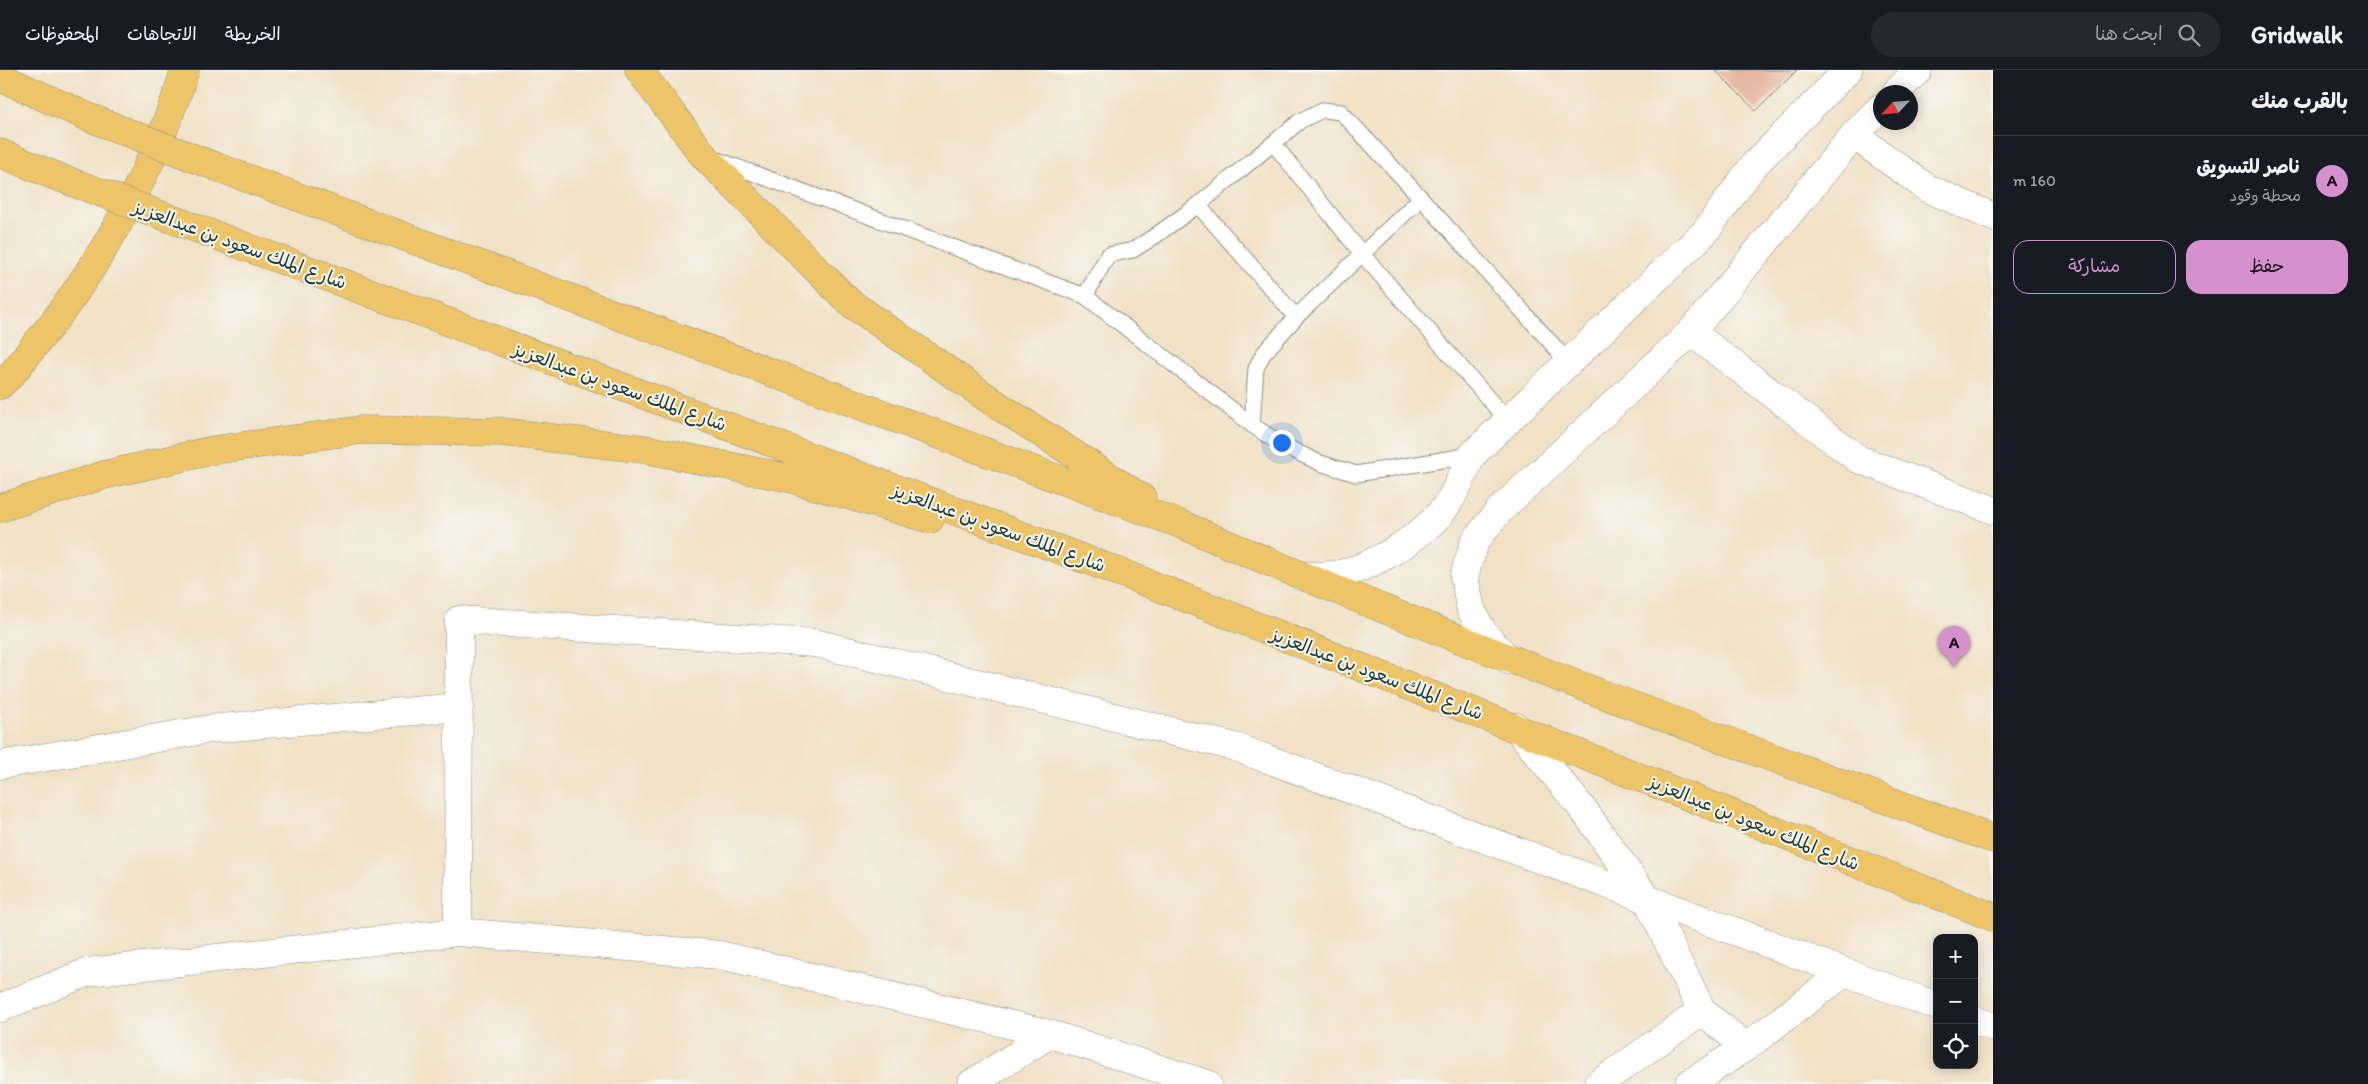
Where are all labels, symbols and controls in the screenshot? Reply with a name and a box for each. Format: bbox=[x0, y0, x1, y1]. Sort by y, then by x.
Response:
search box bbox=[1871, 12, 2221, 57]
text: Gridwalk bbox=[2251, 20, 2343, 49]
icon: search bbox=[2175, 21, 2203, 49]
text: ابحث هنا bbox=[2095, 22, 2163, 45]
text: المحفوظات bbox=[25, 23, 99, 45]
text: الاتجاهات bbox=[127, 23, 197, 45]
text: الخريطة bbox=[225, 23, 281, 45]
north arrow bbox=[1873, 85, 1918, 130]
text: بالقرب منك bbox=[2251, 88, 2348, 113]
text: ناصر للتسويق bbox=[2197, 155, 2301, 178]
text: 160 m bbox=[2013, 171, 2056, 190]
text: A bbox=[2327, 171, 2337, 190]
text: محطة وقود bbox=[2230, 186, 2301, 205]
street label: شارع الملك سعود بن عبدالعزيز bbox=[127, 194, 350, 296]
button: مشاركة bbox=[2013, 240, 2176, 294]
button: حفظ bbox=[2186, 240, 2348, 294]
street label: شارع الملك سعود بن عبدالعزيز bbox=[507, 336, 730, 438]
your location bbox=[1269, 430, 1295, 456]
street label: شارع الملك سعود بن عبدالعزيز bbox=[886, 477, 1109, 579]
street label: شارع الملك سعود بن عبدالعزيز bbox=[1265, 622, 1486, 727]
pin: A bbox=[1938, 626, 1970, 667]
street label: شارع الملك سعود بن عبدالعزيز bbox=[1642, 769, 1863, 877]
map controls bbox=[1933, 934, 1978, 1069]
button: + bbox=[1933, 934, 1978, 979]
button: − bbox=[1933, 979, 1978, 1024]
button: locate bbox=[1933, 1024, 1978, 1069]

